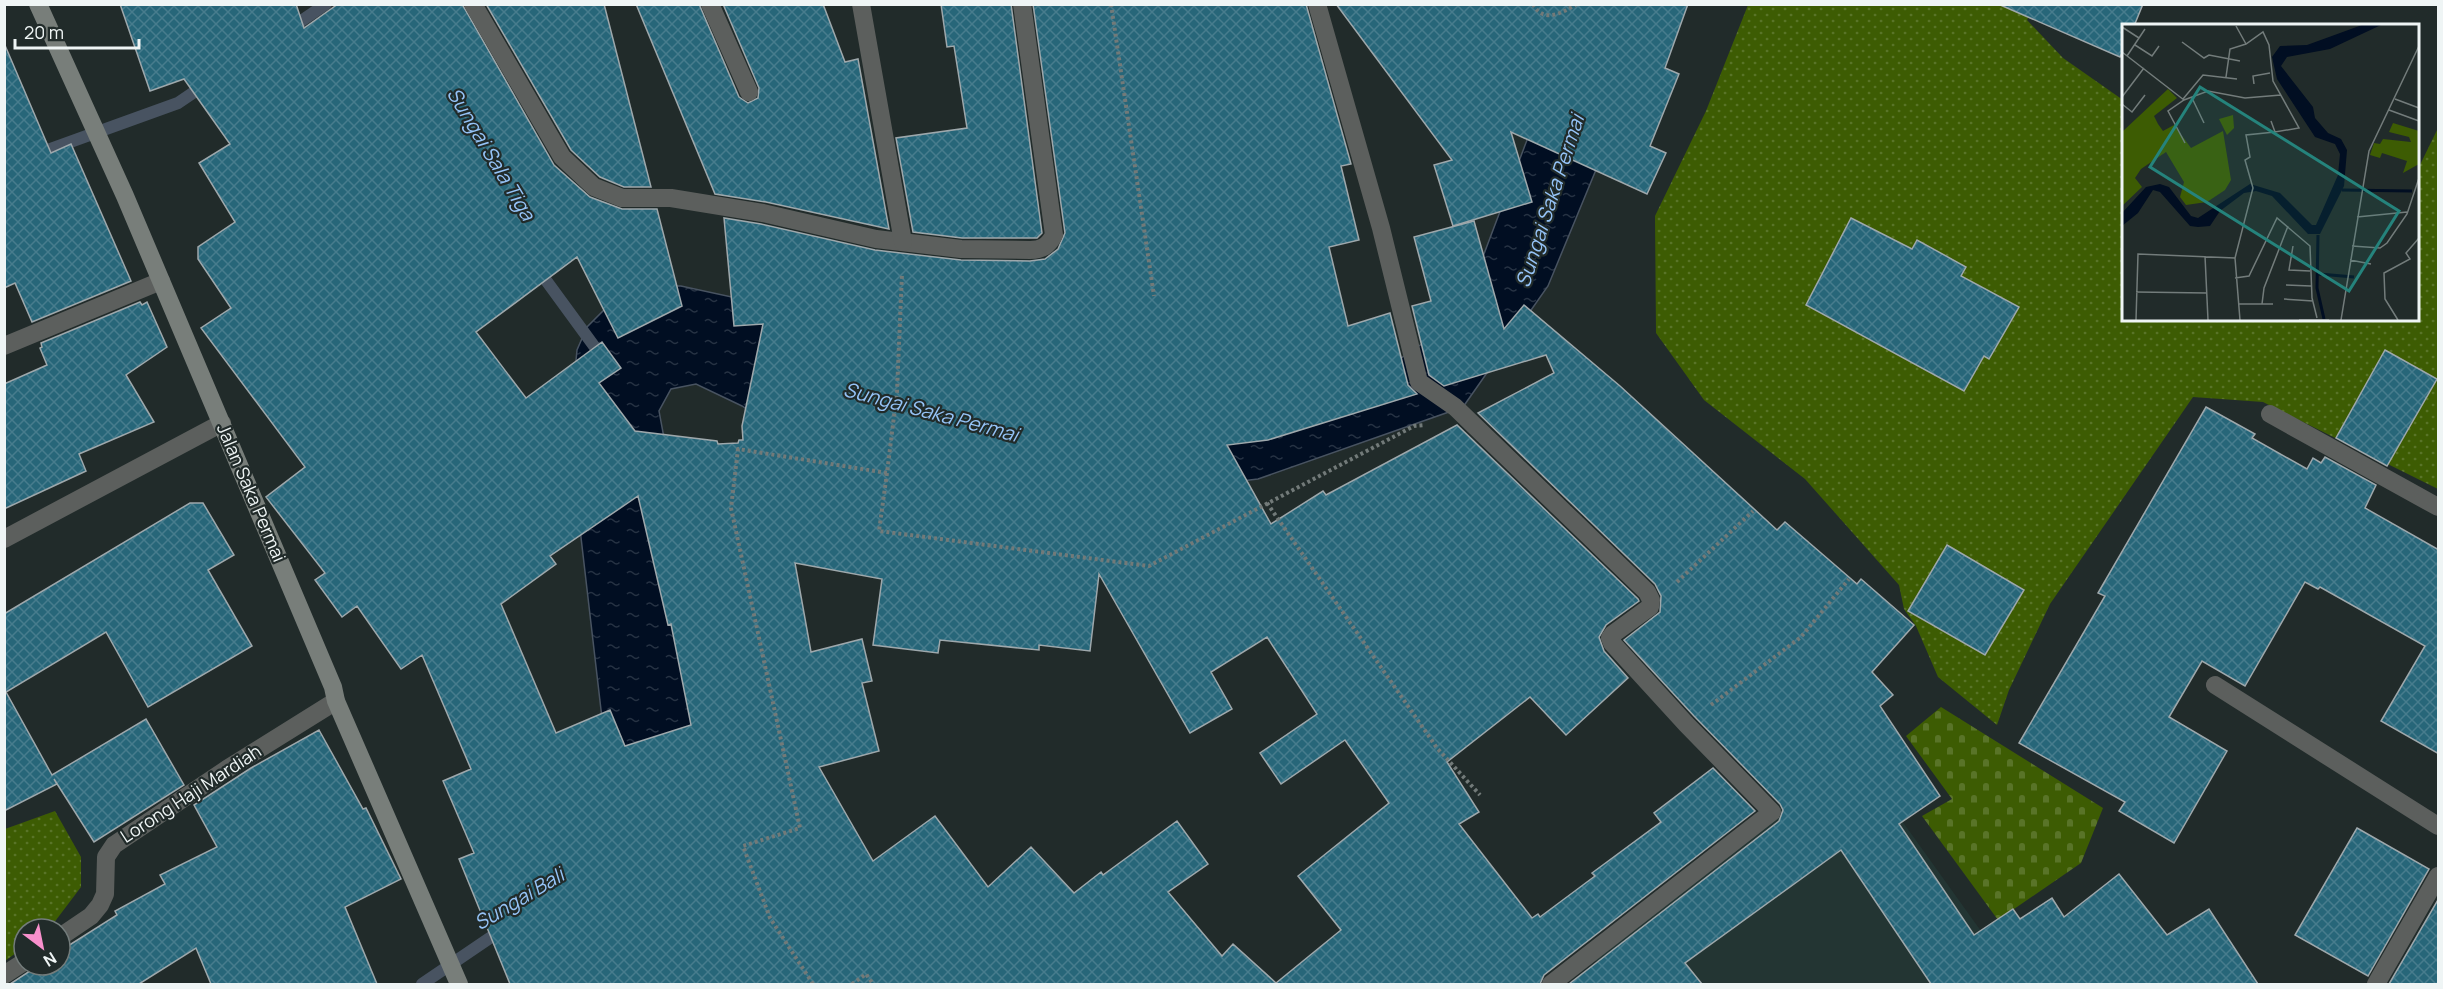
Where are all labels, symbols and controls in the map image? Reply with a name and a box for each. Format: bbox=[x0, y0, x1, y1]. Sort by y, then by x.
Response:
scale bar bbox=[15, 12, 140, 50]
text: 20 m bbox=[24, 20, 64, 44]
inset map bbox=[2122, 24, 2419, 321]
water label: Sungai Sala Tiga bbox=[441, 82, 542, 226]
water label: Sungai Saka Permai bbox=[1509, 109, 1591, 291]
water label: Sungai Saka Permai bbox=[841, 375, 1024, 448]
street label: Jalan Saka Permai bbox=[212, 420, 292, 565]
street label: Lorong Haji Mardiah bbox=[115, 739, 265, 848]
water label: Sungai Bali bbox=[469, 860, 571, 936]
north arrow bbox=[12, 917, 72, 977]
text: N bbox=[39, 947, 61, 972]

